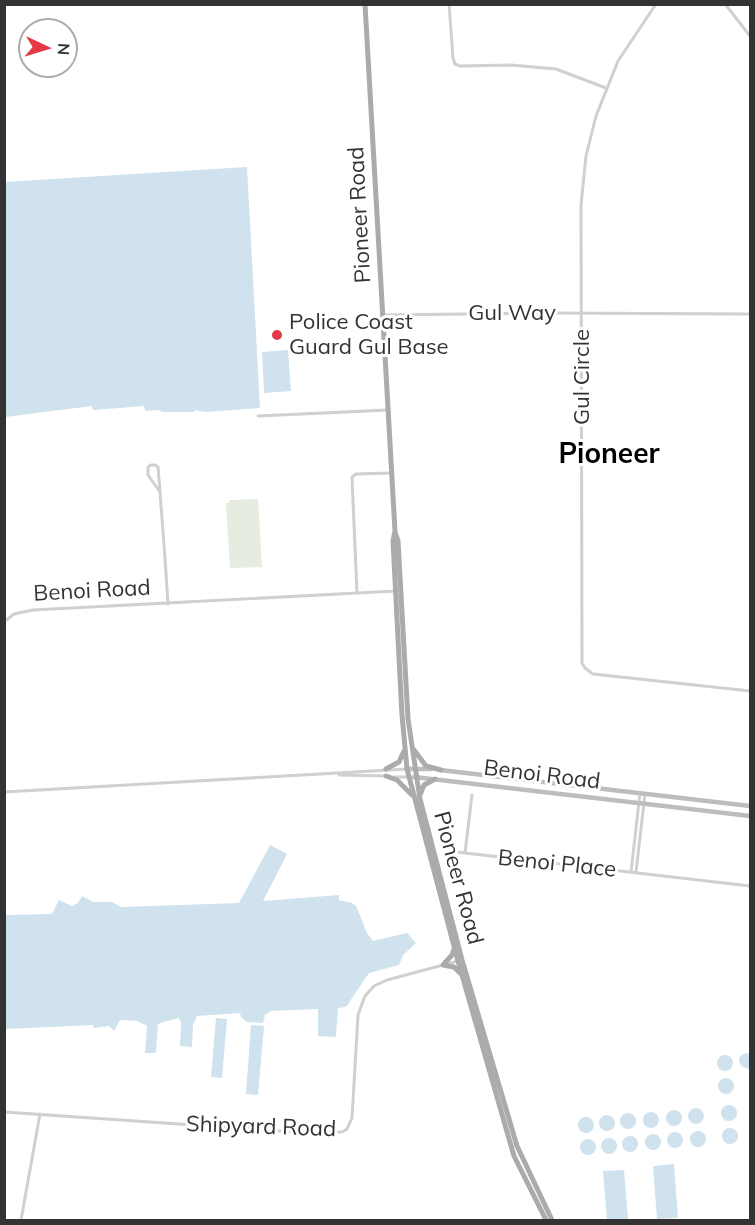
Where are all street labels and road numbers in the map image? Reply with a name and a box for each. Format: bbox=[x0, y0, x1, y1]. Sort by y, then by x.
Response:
street label: Pioneer Road bbox=[343, 146, 377, 284]
street label: Gul Way bbox=[468, 300, 556, 326]
street label: Gul Circle bbox=[569, 329, 595, 425]
street label: Benoi Road bbox=[33, 575, 151, 607]
street label: Benoi Road bbox=[482, 755, 602, 795]
street label: Pioneer Road bbox=[428, 809, 488, 947]
street label: Benoi Place bbox=[497, 845, 617, 883]
street label: Shipyard Road bbox=[185, 1111, 337, 1143]

